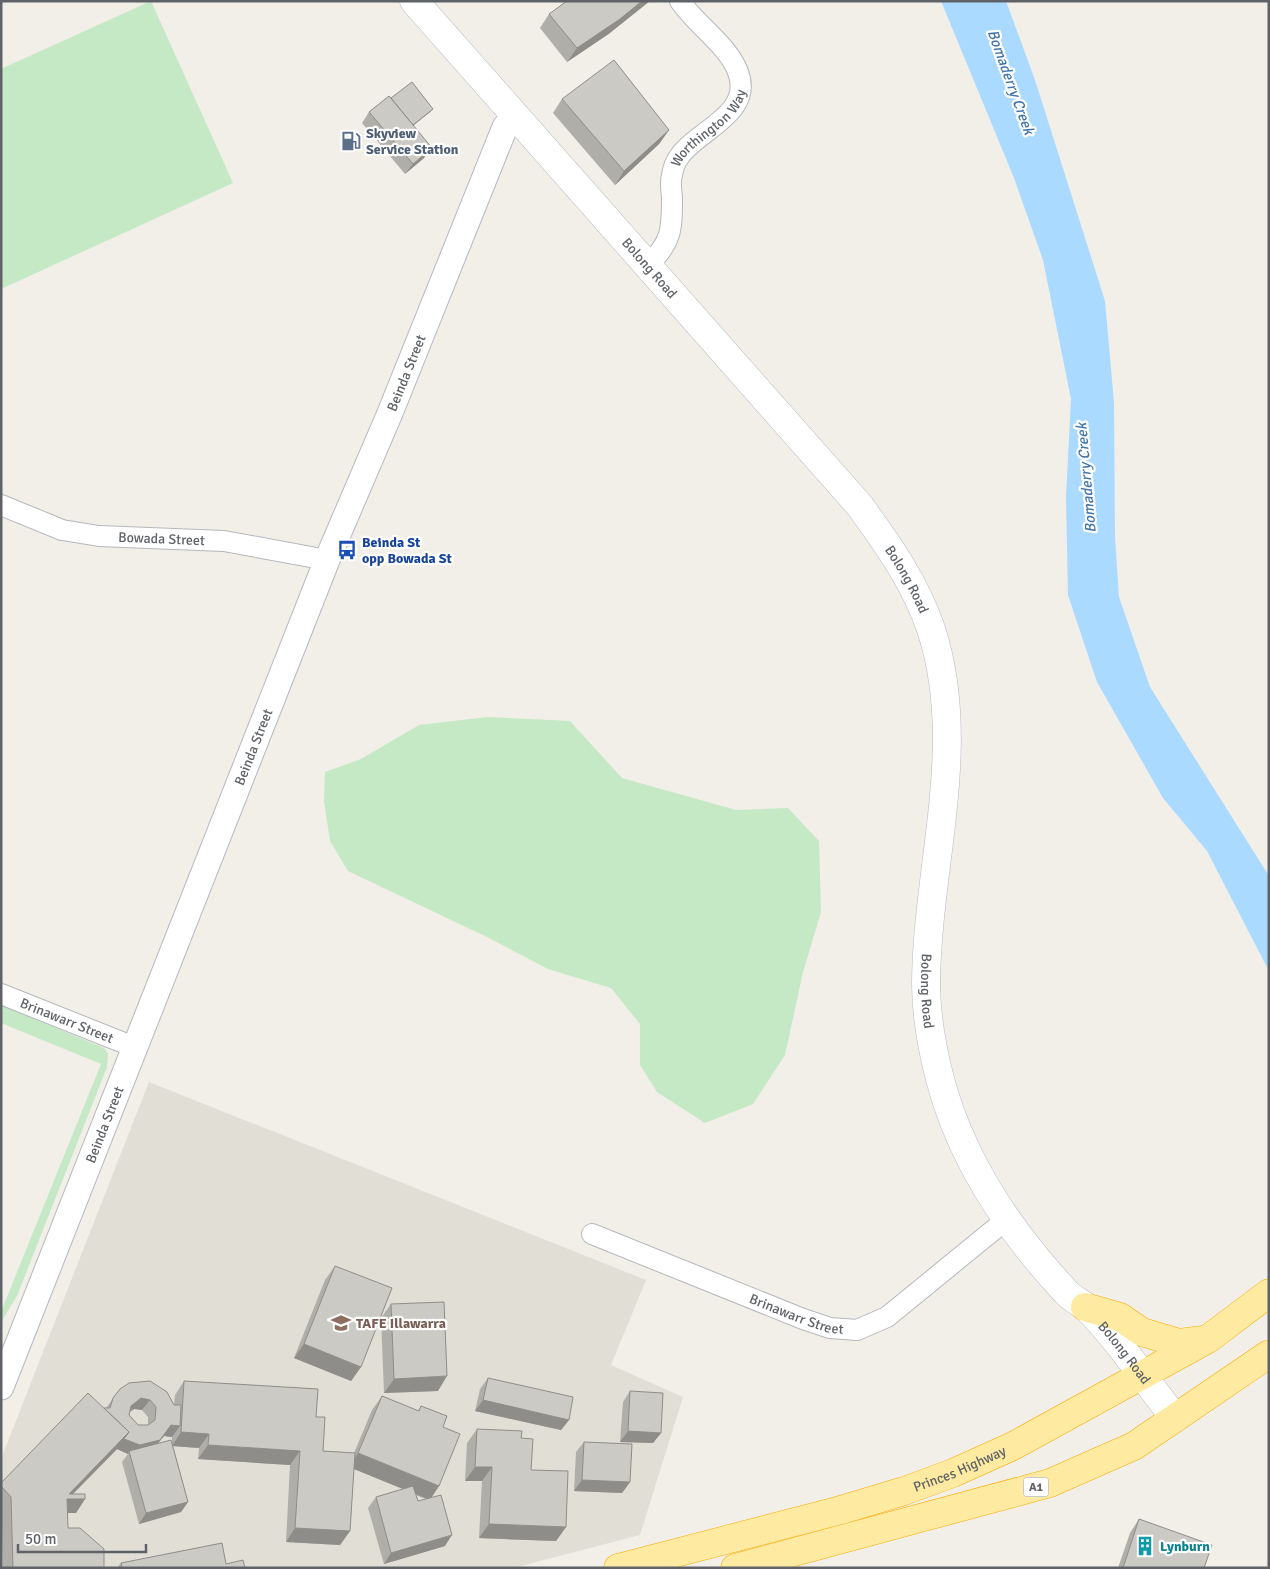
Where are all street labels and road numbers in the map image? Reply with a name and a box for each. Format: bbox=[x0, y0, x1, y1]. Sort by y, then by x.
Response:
street label: Worthington Way bbox=[667, 87, 749, 169]
street label: Bolong Road bbox=[618, 234, 681, 302]
street label: Beinda Street bbox=[383, 332, 429, 414]
street label: Bowada Street bbox=[118, 528, 205, 549]
street label: Bolong Road bbox=[881, 542, 933, 616]
street label: Beinda Street bbox=[231, 706, 276, 788]
street label: Bolong Road bbox=[917, 953, 938, 1030]
street label: Brinawarr Street bbox=[18, 994, 116, 1047]
street label: Beinda Street bbox=[82, 1084, 127, 1165]
street label: Brinawarr Street bbox=[747, 1290, 844, 1337]
street label: Bolong Road bbox=[1095, 1318, 1154, 1387]
street label: Princes Highway bbox=[911, 1442, 1009, 1495]
road number: A1 bbox=[1024, 1478, 1048, 1496]

